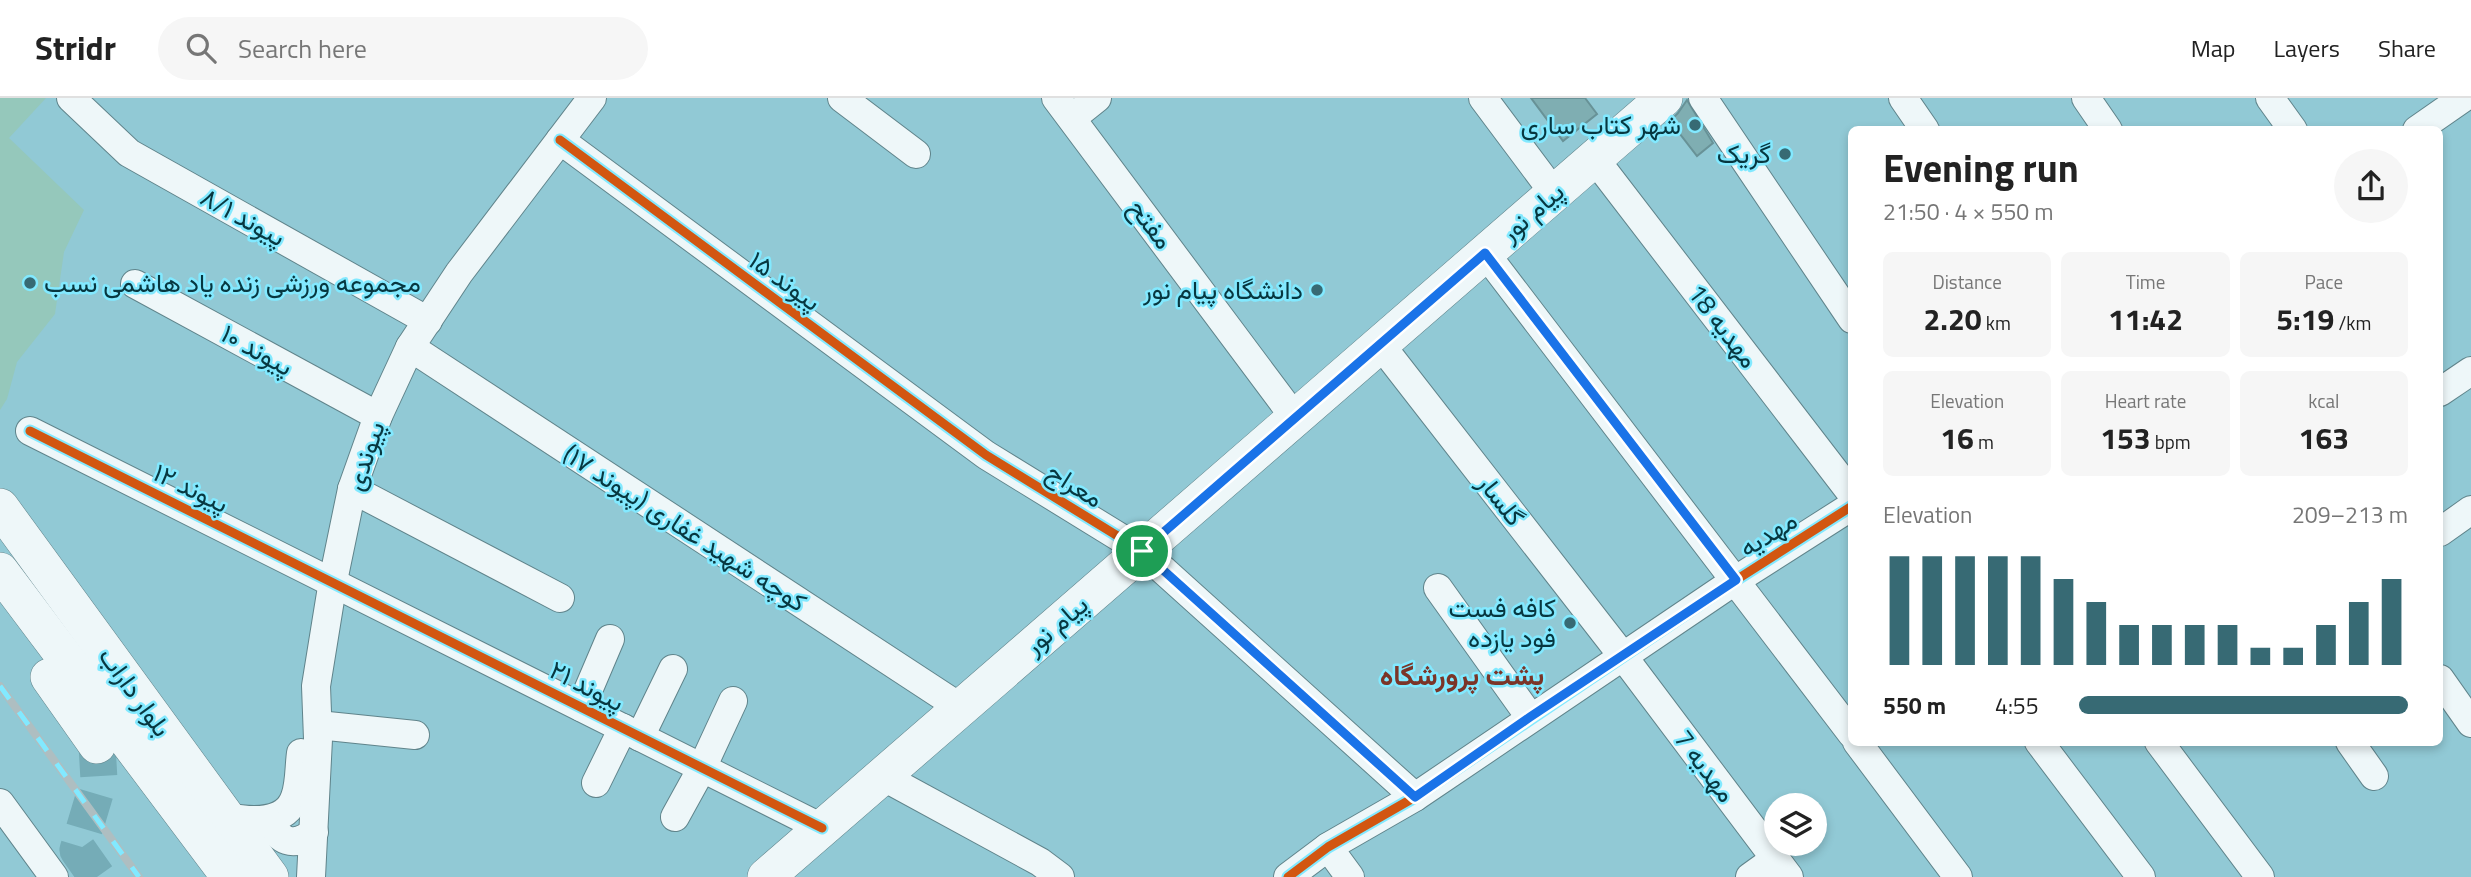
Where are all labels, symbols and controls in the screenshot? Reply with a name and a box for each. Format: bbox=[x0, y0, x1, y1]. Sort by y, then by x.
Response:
search box bbox=[158, 17, 648, 80]
text: Stridr bbox=[35, 23, 116, 73]
icon: search bbox=[182, 29, 220, 67]
text: Search here bbox=[238, 29, 367, 68]
text: Map bbox=[2191, 30, 2236, 66]
text: Layers bbox=[2274, 30, 2340, 66]
text: Share bbox=[2378, 30, 2436, 66]
place label: شهر کتاب ساری bbox=[1520, 105, 1681, 144]
marker: شهر کتاب ساری bbox=[1687, 117, 1703, 133]
place label: گریک bbox=[1717, 134, 1771, 173]
text: Evening run bbox=[1883, 139, 2079, 197]
marker: گریک bbox=[1777, 146, 1793, 162]
button: share bbox=[2334, 149, 2408, 223]
street label: پیام نور bbox=[1490, 173, 1573, 251]
street label: پیوند ۸/۱ bbox=[194, 177, 293, 256]
street label: مفتح bbox=[1120, 190, 1183, 257]
text: 21:50 · 4 × 550 m bbox=[1883, 194, 2053, 229]
street label: پیوند ۱۵ bbox=[741, 241, 830, 320]
place label: مجموعه ورزشی زنده یاد هاشمی نسب bbox=[44, 263, 421, 302]
text: Distance bbox=[1932, 267, 2002, 296]
text: Time bbox=[2126, 267, 2165, 296]
text: Pace bbox=[2305, 267, 2343, 296]
place label: دانشگاه پیام نور bbox=[1142, 270, 1303, 309]
marker: مجموعه ورزشی زنده یاد هاشمی نسب bbox=[22, 275, 38, 291]
street label: مهدیه 18 bbox=[1679, 275, 1768, 376]
marker: دانشگاه پیام نور bbox=[1309, 282, 1325, 298]
text: 2.20 bbox=[1924, 296, 1982, 342]
text: 11:42 bbox=[2108, 296, 2183, 342]
text: 5:19 bbox=[2276, 296, 2334, 342]
text: km bbox=[1982, 308, 2011, 337]
text: /km bbox=[2334, 308, 2371, 337]
street label: پیوند ۱۰ bbox=[214, 314, 300, 385]
text: Elevation bbox=[1930, 386, 2004, 415]
text: Heart rate bbox=[2105, 386, 2186, 415]
text: kcal bbox=[2308, 386, 2339, 415]
text: 16 bbox=[1940, 415, 1974, 461]
text: 153 bbox=[2100, 415, 2151, 461]
text: 163 bbox=[2299, 415, 2349, 461]
street label: پیوندی bbox=[335, 416, 395, 496]
text: m bbox=[1974, 427, 1994, 456]
text: bpm bbox=[2151, 427, 2191, 456]
street label: کوچه شهید غفاری (پیوند ۱۷) bbox=[556, 434, 815, 621]
street label: معراج bbox=[1039, 452, 1111, 517]
street label: پیوند ۱۲ bbox=[147, 453, 235, 522]
street label: گلسار bbox=[1468, 464, 1534, 534]
text: Elevation bbox=[1883, 497, 1972, 532]
text: 209–213 m bbox=[2292, 497, 2408, 532]
street label: مهدیه bbox=[1731, 501, 1804, 567]
pin bbox=[1112, 521, 1172, 581]
icon: arrive bbox=[1123, 532, 1161, 570]
street label: پیام نور bbox=[1014, 586, 1097, 664]
place label: کافه فست فود یازده bbox=[1449, 588, 1556, 657]
marker: کافه فست فود یازده bbox=[1562, 615, 1578, 631]
street label: بلوار داراب bbox=[90, 639, 181, 745]
street label: پیوند ۲۱ bbox=[543, 650, 631, 721]
district label: پشت پرورشگاه bbox=[1380, 653, 1544, 696]
text: 550 m bbox=[1883, 688, 1946, 723]
text: 4:55 bbox=[1995, 688, 2039, 723]
street label: مهدیه 7 bbox=[1665, 721, 1746, 810]
map controls bbox=[1764, 793, 1827, 856]
button: layers bbox=[1764, 793, 1827, 856]

